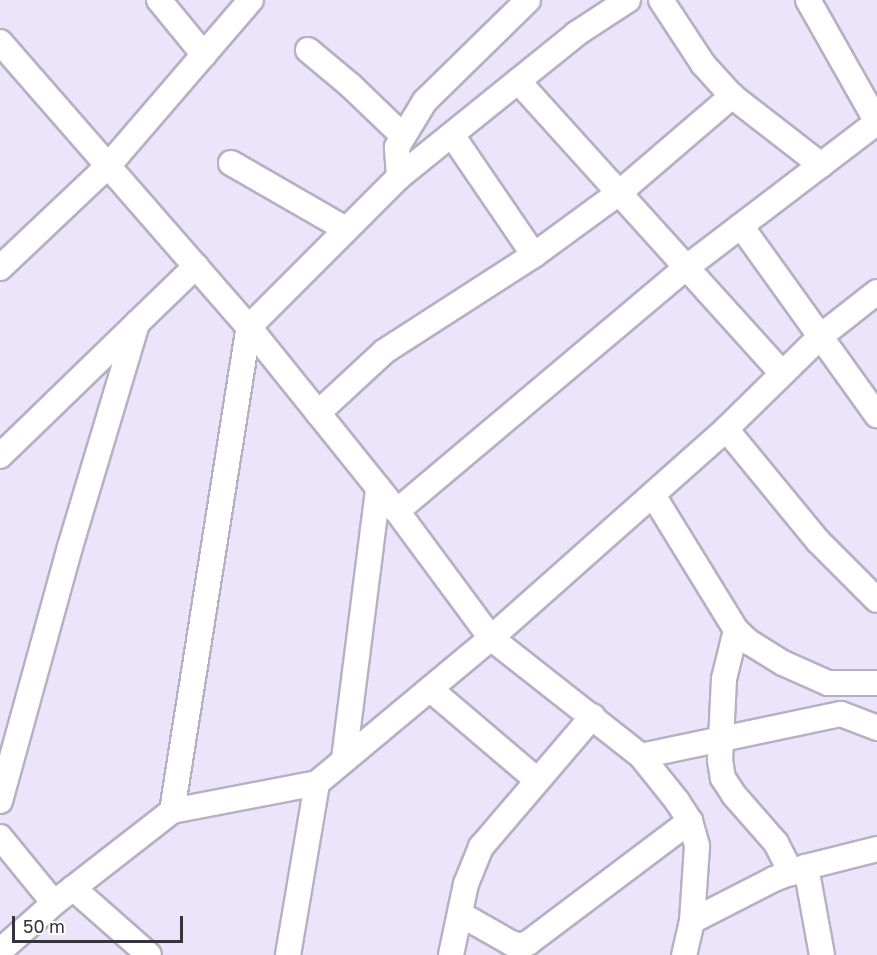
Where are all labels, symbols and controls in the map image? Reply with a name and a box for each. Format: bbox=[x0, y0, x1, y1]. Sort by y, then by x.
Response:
scale bar bbox=[15, 904, 186, 942]
text: 50 m bbox=[23, 915, 65, 937]

